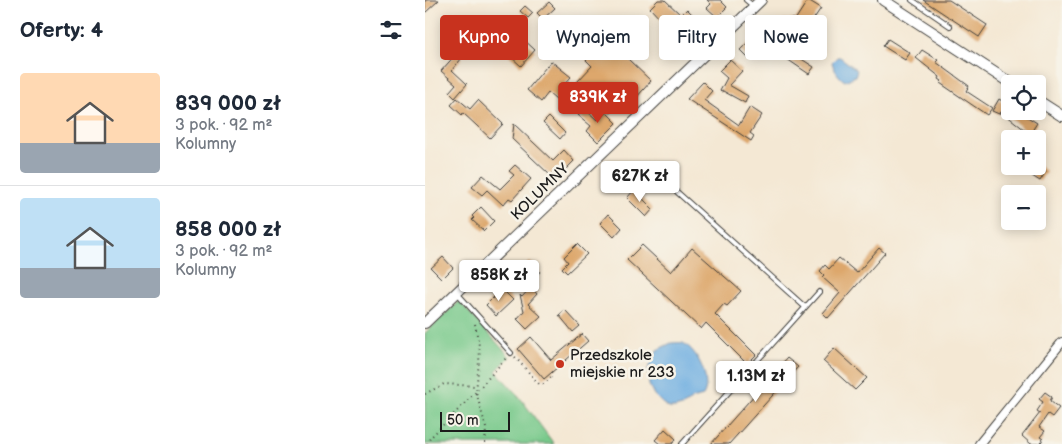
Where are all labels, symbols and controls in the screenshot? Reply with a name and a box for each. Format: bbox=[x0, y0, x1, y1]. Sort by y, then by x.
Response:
chip: Kupno bbox=[440, 15, 528, 60]
chip: Wynajem bbox=[538, 15, 649, 60]
chip: Filtry bbox=[659, 15, 735, 60]
chip: Nowe bbox=[745, 15, 827, 60]
icon: filters bbox=[377, 16, 405, 44]
text: Oferty: 4 bbox=[20, 18, 103, 43]
map controls bbox=[1001, 75, 1046, 230]
button: locate bbox=[1001, 75, 1046, 120]
pin: 839K zł bbox=[552, 82, 644, 124]
text: 839K zł bbox=[569, 88, 627, 107]
text: 839 000 zł bbox=[175, 91, 281, 116]
icon: home bbox=[60, 93, 120, 153]
text: 3 pok. · 92 m² bbox=[175, 116, 272, 135]
button: + bbox=[1001, 130, 1046, 175]
text: Kolumny bbox=[175, 135, 236, 154]
street label: KOLUMNY bbox=[507, 159, 573, 224]
pin: 627K zł bbox=[594, 160, 686, 203]
text: 627K zł bbox=[612, 167, 668, 186]
button: − bbox=[1001, 185, 1046, 230]
text: 858 000 zł bbox=[175, 217, 281, 242]
icon: home bbox=[60, 218, 120, 278]
text: 3 pok. · 92 m² bbox=[175, 242, 272, 261]
pin: 858K zł bbox=[453, 260, 545, 302]
text: Kolumny bbox=[175, 261, 236, 280]
text: 858K zł bbox=[470, 266, 528, 285]
place label: Przedszkole miejskie nr 233 bbox=[570, 346, 675, 382]
marker: Przedszkole miejskie nr 233 bbox=[554, 358, 566, 370]
pin: 1.13M zł bbox=[704, 360, 808, 403]
text: 1.13M zł bbox=[727, 367, 785, 386]
scale bar bbox=[440, 409, 510, 432]
text: 50 m bbox=[447, 412, 479, 429]

